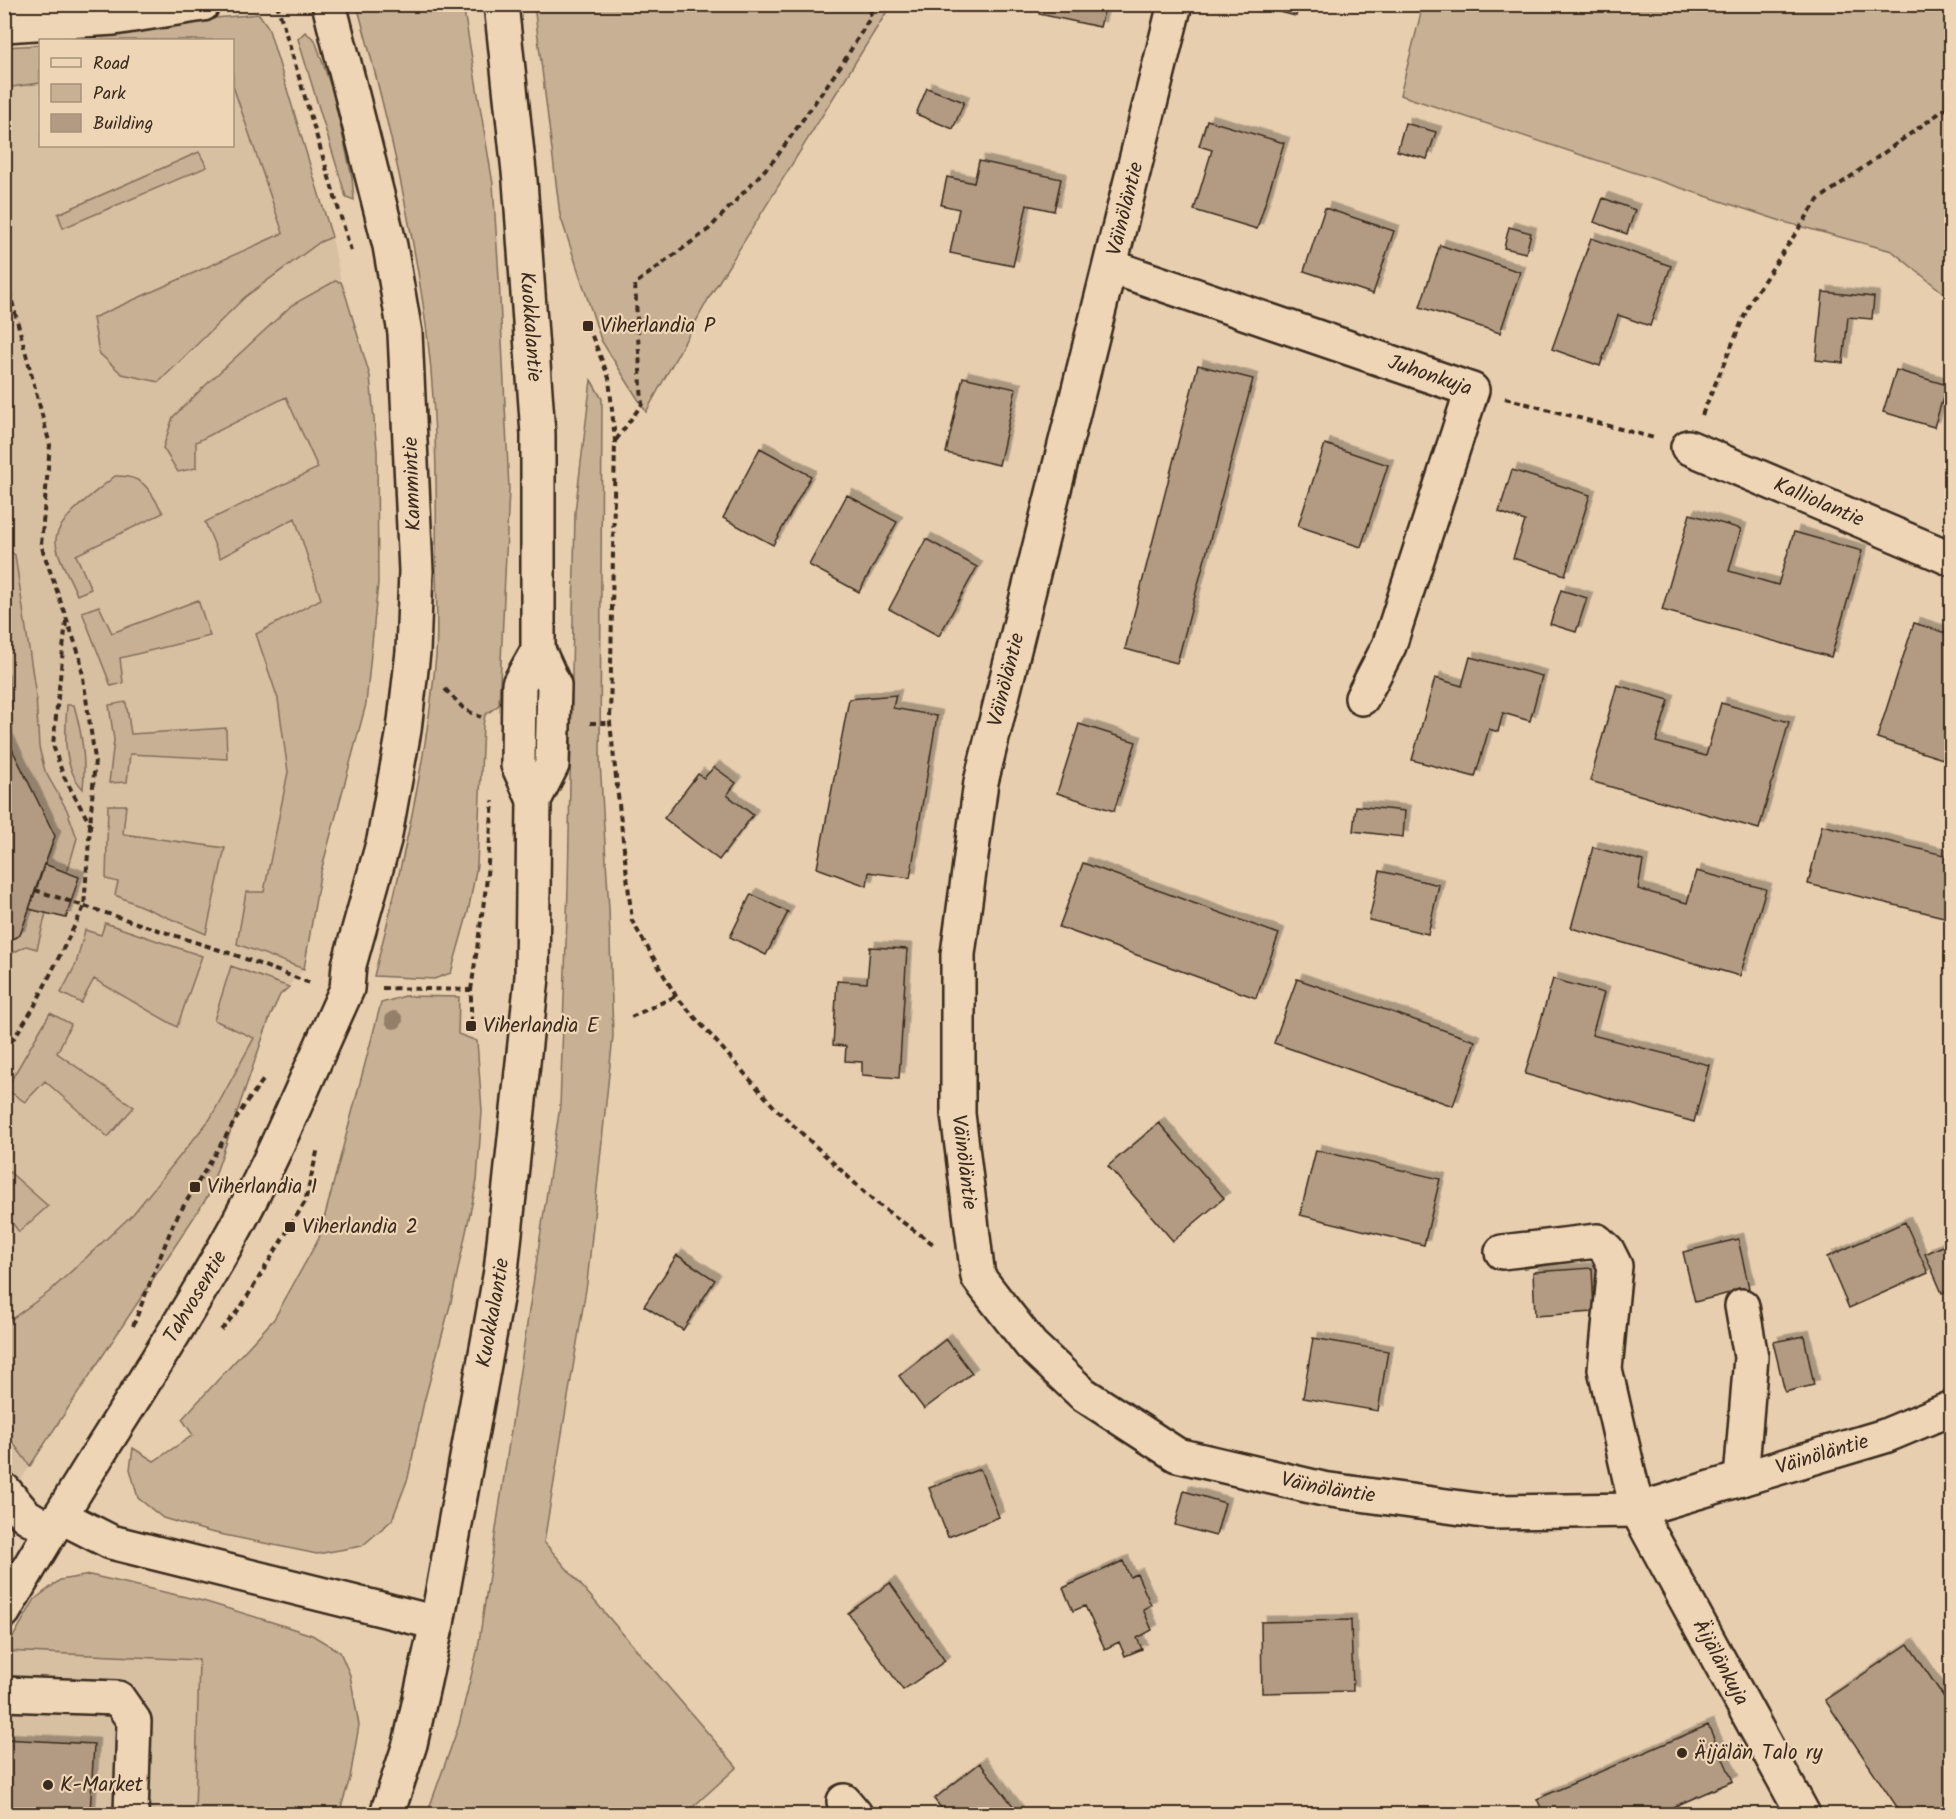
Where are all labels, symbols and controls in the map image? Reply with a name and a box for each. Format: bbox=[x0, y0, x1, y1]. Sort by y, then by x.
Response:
legend bbox=[39, 39, 234, 147]
text: Road bbox=[93, 50, 130, 79]
text: Park bbox=[93, 80, 126, 109]
text: Building bbox=[93, 110, 153, 139]
street label: Väinöläntie bbox=[1098, 158, 1154, 259]
street label: Kuokkalantie bbox=[510, 270, 551, 383]
place label: Viherlandia P bbox=[600, 310, 716, 343]
marker: Viherlandia P bbox=[581, 319, 595, 333]
street label: Juhonkuja bbox=[1383, 346, 1476, 405]
street label: Kammintie bbox=[395, 436, 431, 532]
street label: Kalliolantie bbox=[1768, 469, 1870, 537]
street label: Väinöläntie bbox=[979, 629, 1035, 730]
place label: Viherlandia E bbox=[483, 1010, 600, 1043]
marker: Viherlandia E bbox=[464, 1019, 478, 1033]
street label: Väinöläntie bbox=[942, 1113, 986, 1212]
place label: Viherlandia 1 bbox=[207, 1171, 317, 1204]
marker: Viherlandia 1 bbox=[188, 1180, 202, 1194]
place label: Viherlandia 2 bbox=[302, 1211, 418, 1244]
marker: Viherlandia 2 bbox=[283, 1220, 297, 1234]
street label: Tahvosentie bbox=[155, 1244, 236, 1350]
street label: Kuokkalantie bbox=[467, 1256, 519, 1370]
street label: Väinöläntie bbox=[1772, 1425, 1873, 1484]
street label: Väinöläntie bbox=[1277, 1463, 1378, 1513]
street label: Äijälänkuja bbox=[1683, 1613, 1757, 1712]
place label: Äijälän Talo ry bbox=[1694, 1737, 1823, 1770]
marker: Äijälän Talo ry bbox=[1675, 1746, 1689, 1760]
place label: K-Market bbox=[60, 1769, 144, 1802]
marker: K-Market bbox=[41, 1778, 55, 1792]

